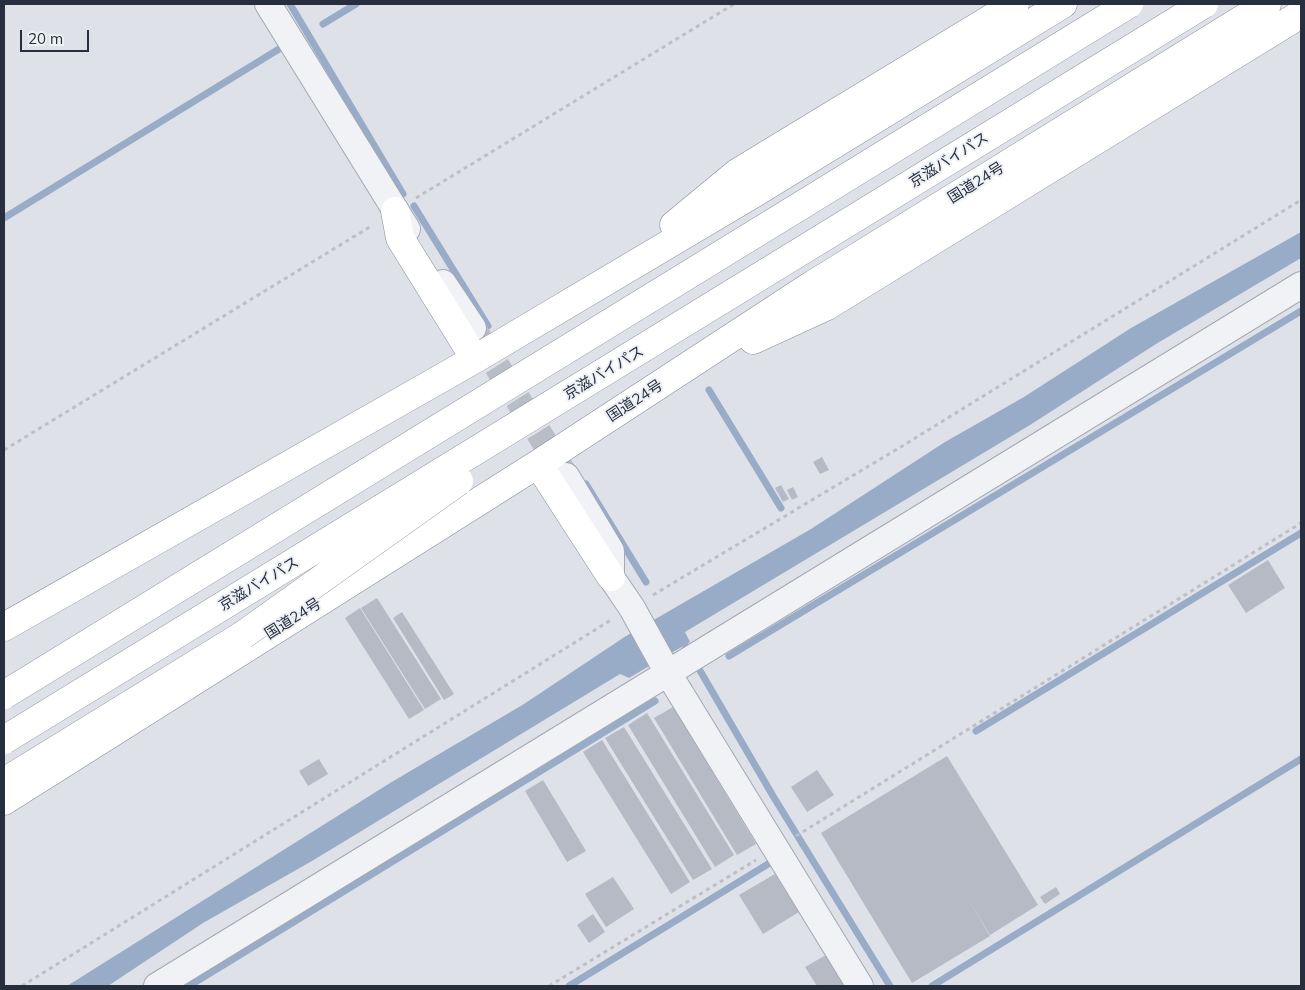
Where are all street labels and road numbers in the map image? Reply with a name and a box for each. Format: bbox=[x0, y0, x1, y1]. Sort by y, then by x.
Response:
street label: 京滋バイパス bbox=[906, 129, 992, 191]
street label: 国道24号 bbox=[945, 159, 1007, 207]
street label: 京滋バイパス bbox=[561, 342, 647, 404]
street label: 国道24号 bbox=[604, 376, 666, 426]
street label: 京滋バイパス bbox=[216, 553, 302, 615]
street label: 国道24号 bbox=[262, 595, 324, 643]

